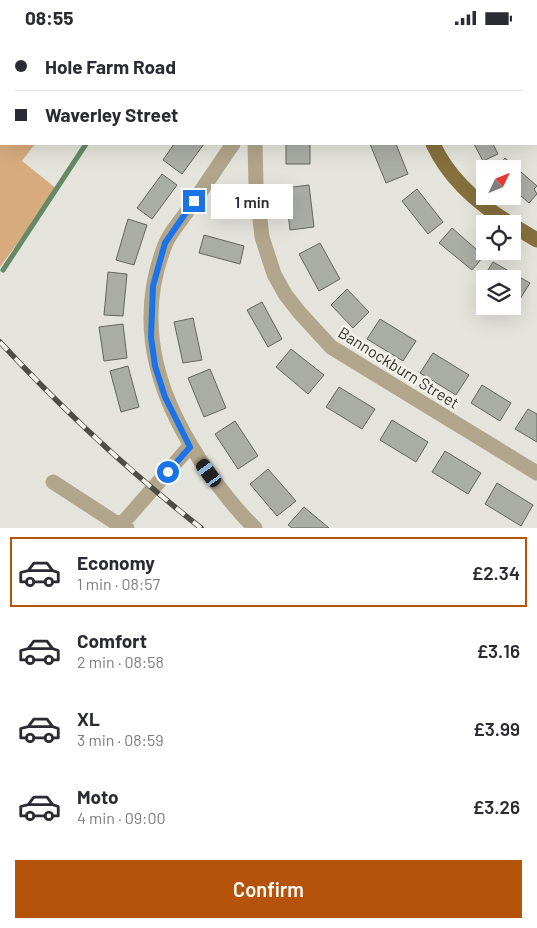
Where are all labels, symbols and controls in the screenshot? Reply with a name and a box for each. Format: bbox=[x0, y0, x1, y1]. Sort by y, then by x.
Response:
text: 08:55 bbox=[25, 6, 74, 29]
text: Hole Farm Road bbox=[45, 55, 176, 78]
text: Waverley Street bbox=[45, 103, 178, 126]
north arrow bbox=[476, 160, 521, 205]
map controls bbox=[476, 160, 521, 315]
callout: 1 min bbox=[212, 183, 294, 219]
route end bbox=[183, 190, 205, 212]
text: 1 min bbox=[235, 192, 269, 211]
button: locate bbox=[476, 215, 521, 260]
button: layers bbox=[476, 270, 521, 315]
street label: Bannockburn Street bbox=[335, 322, 463, 412]
car bbox=[194, 456, 223, 490]
route start bbox=[157, 461, 179, 483]
icon: car bbox=[17, 550, 62, 595]
text: Economy bbox=[77, 551, 155, 574]
text: £2.34 bbox=[472, 561, 520, 584]
text: 1 min · 08:57 bbox=[77, 574, 160, 593]
icon: car bbox=[17, 628, 62, 673]
text: Comfort bbox=[77, 629, 147, 652]
text: £3.16 bbox=[476, 639, 520, 662]
text: 2 min · 08:58 bbox=[77, 652, 164, 671]
icon: car bbox=[17, 706, 62, 751]
text: XL bbox=[77, 707, 100, 730]
text: £3.99 bbox=[473, 717, 520, 740]
text: 3 min · 08:59 bbox=[77, 730, 164, 749]
icon: car bbox=[17, 784, 62, 829]
text: Moto bbox=[77, 785, 119, 808]
text: £3.26 bbox=[473, 795, 520, 818]
text: 4 min · 09:00 bbox=[77, 808, 166, 827]
button: Confirm bbox=[15, 860, 522, 918]

